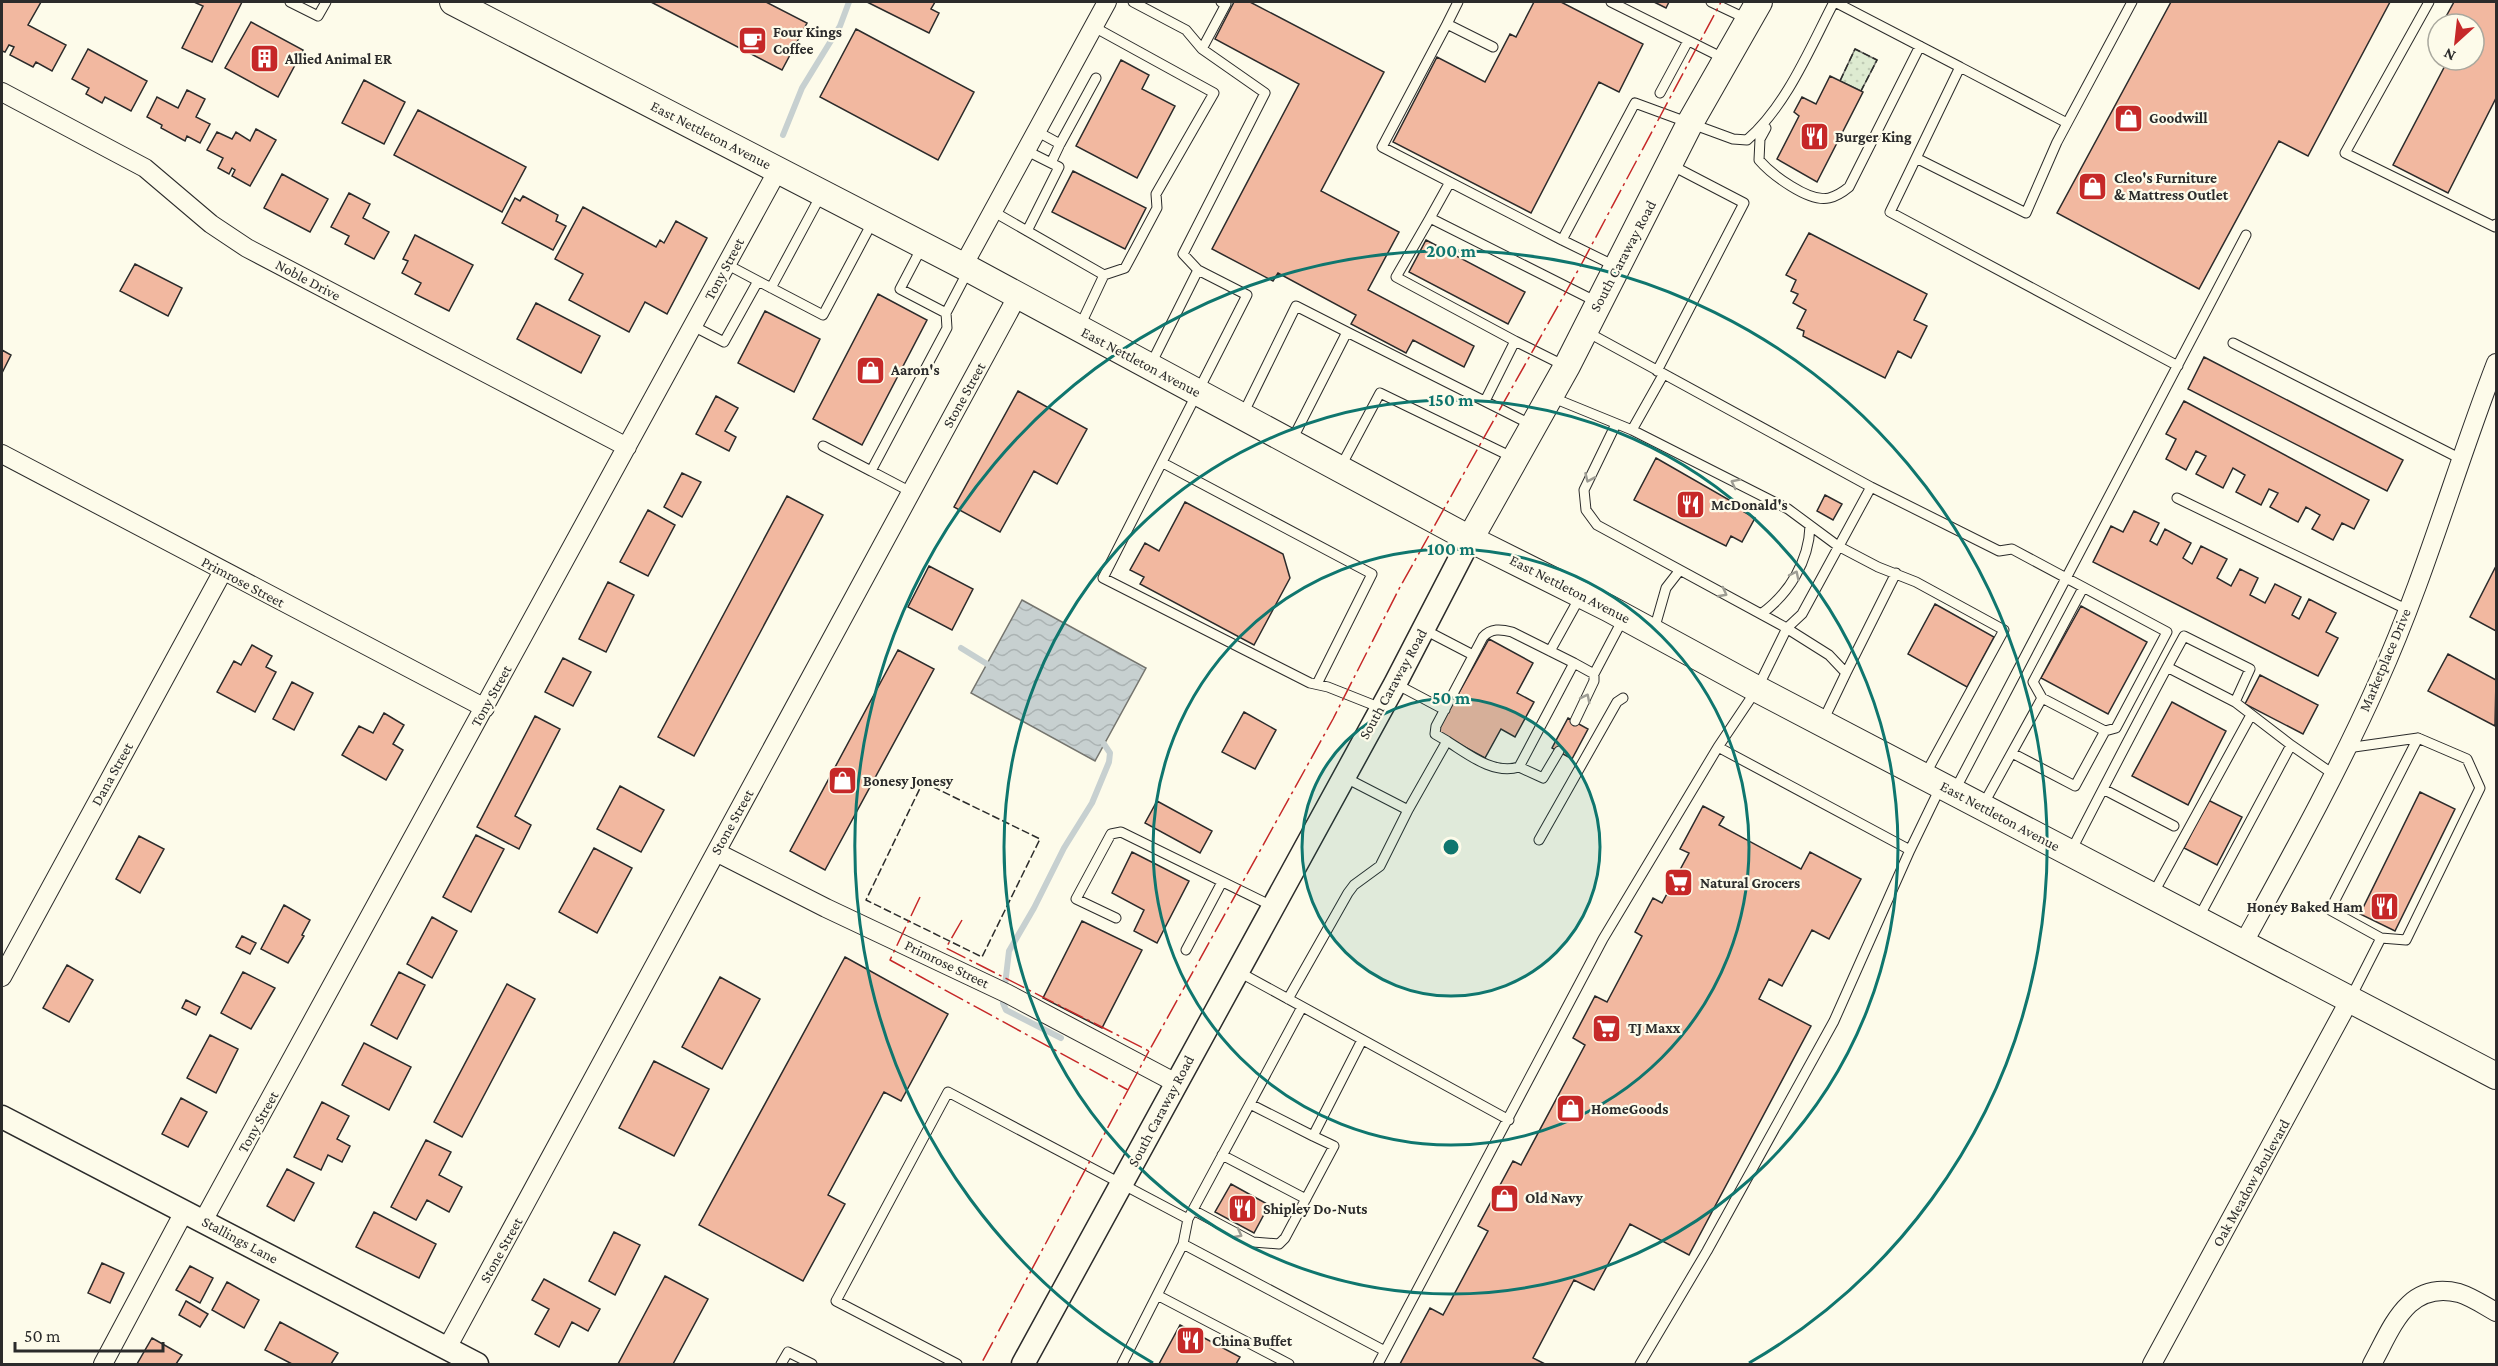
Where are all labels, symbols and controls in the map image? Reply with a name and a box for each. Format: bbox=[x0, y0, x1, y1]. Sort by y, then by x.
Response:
north arrow bbox=[2426, 12, 2486, 72]
place label: Four Kings Coffee bbox=[773, 24, 842, 57]
cafe icon: Four Kings Coffee bbox=[736, 25, 768, 57]
building icon: Allied Animal ER bbox=[248, 43, 280, 75]
text: N bbox=[2441, 45, 2458, 65]
place label: Allied Animal ER bbox=[284, 51, 393, 67]
street label: East Nettleton Avenue bbox=[648, 98, 774, 172]
shop icon: Goodwill bbox=[2112, 102, 2144, 134]
place label: Goodwill bbox=[2149, 110, 2208, 126]
restaurant icon: Burger King bbox=[1798, 121, 1830, 153]
place label: Burger King bbox=[1835, 129, 1912, 145]
place label: Cleo's Furniture & Mattress Outlet bbox=[2114, 170, 2229, 203]
shop icon: Cleo's Furniture & Mattress Outlet bbox=[2077, 171, 2109, 203]
street label: South Caraway Road bbox=[1587, 197, 1660, 315]
street label: Tony Street bbox=[701, 234, 748, 303]
text: 200 m bbox=[1426, 241, 1477, 261]
street label: Noble Drive bbox=[273, 256, 343, 304]
street label: East Nettleton Avenue bbox=[1079, 324, 1204, 400]
shop icon: Aaron's bbox=[854, 354, 886, 386]
street label: Stone Street bbox=[940, 359, 989, 430]
place label: Aaron's bbox=[890, 362, 940, 378]
text: 150 m bbox=[1428, 390, 1474, 410]
one-way arrow bbox=[1585, 472, 1597, 483]
one-way arrow bbox=[1731, 478, 1742, 490]
restaurant icon: McDonald's bbox=[1674, 489, 1706, 521]
place label: McDonald's bbox=[1711, 497, 1788, 513]
text: 100 m bbox=[1427, 539, 1475, 559]
street label: East Nettleton Avenue bbox=[1507, 552, 1633, 626]
street label: Primrose Street bbox=[199, 553, 288, 611]
one-way arrow bbox=[1787, 571, 1799, 582]
one-way arrow bbox=[1716, 586, 1727, 597]
street label: Marketplace Drive bbox=[2356, 606, 2415, 714]
street label: South Caraway Road bbox=[1356, 626, 1431, 743]
street label: Tony Street bbox=[468, 662, 516, 730]
text: 50 m bbox=[1432, 688, 1471, 708]
one-way arrow bbox=[1579, 693, 1591, 704]
street label: Dana Street bbox=[88, 739, 136, 808]
shop icon: Bonesy Jonesy bbox=[826, 765, 858, 797]
place label: Bonesy Jonesy bbox=[863, 773, 954, 789]
street label: East Nettleton Avenue bbox=[1938, 778, 2063, 854]
street label: Stone Street bbox=[708, 786, 757, 857]
centre of rings bbox=[1441, 837, 1461, 857]
supermarket icon: Natural Grocers bbox=[1663, 867, 1695, 899]
place label: Natural Grocers bbox=[1700, 875, 1800, 891]
restaurant icon: Honey Baked Ham bbox=[2368, 891, 2400, 923]
place label: Honey Baked Ham bbox=[2247, 899, 2363, 915]
street label: Primrose Street bbox=[902, 937, 993, 992]
supermarket icon: TJ Maxx bbox=[1591, 1012, 1623, 1044]
place label: TJ Maxx bbox=[1628, 1020, 1681, 1036]
street label: South Caraway Road bbox=[1125, 1052, 1198, 1170]
street label: Tony Street bbox=[235, 1088, 283, 1156]
shop icon: HomeGoods bbox=[1554, 1093, 1586, 1125]
place label: HomeGoods bbox=[1591, 1101, 1668, 1117]
street label: Oak Meadow Boulevard bbox=[2209, 1117, 2293, 1249]
shop icon: Old Navy bbox=[1488, 1182, 1520, 1214]
place label: Old Navy bbox=[1525, 1190, 1583, 1206]
restaurant icon: Shipley Do-Nuts bbox=[1226, 1193, 1258, 1225]
place label: Shipley Do-Nuts bbox=[1263, 1201, 1367, 1217]
street label: Stallings Lane bbox=[199, 1213, 281, 1268]
street label: Stone Street bbox=[477, 1214, 526, 1285]
one-way arrow bbox=[1232, 1227, 1243, 1238]
scale bar bbox=[15, 1315, 164, 1353]
restaurant icon: China Buffet bbox=[1175, 1325, 1207, 1357]
text: 50 m bbox=[24, 1326, 61, 1346]
place label: China Buffet bbox=[1212, 1333, 1293, 1349]

